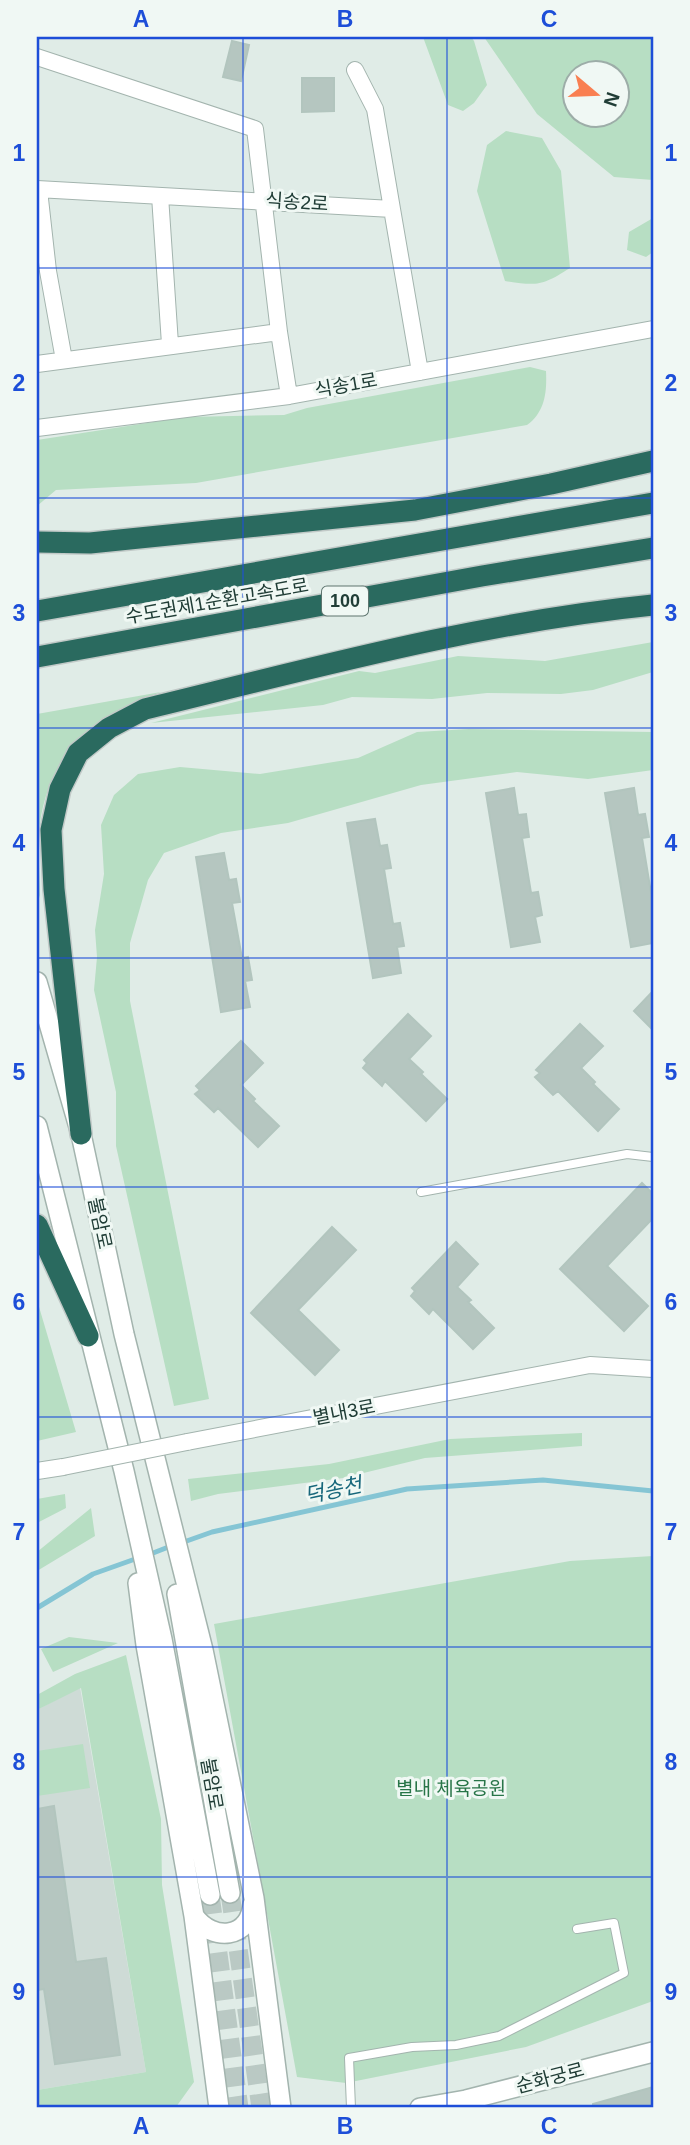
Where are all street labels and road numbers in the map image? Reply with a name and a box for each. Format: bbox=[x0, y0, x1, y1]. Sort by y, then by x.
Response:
street label: 식송2로 bbox=[265, 189, 329, 215]
street label: 식송1로 bbox=[313, 369, 379, 401]
street label: 수도권제1순환고속도로 bbox=[124, 575, 310, 627]
road number: 100 bbox=[322, 586, 368, 616]
street label: 불암로 bbox=[84, 1195, 116, 1251]
street label: 별내3로 bbox=[311, 1396, 377, 1428]
street label: 불암로 bbox=[197, 1756, 227, 1812]
street label: 순화궁로 bbox=[514, 2059, 586, 2097]

